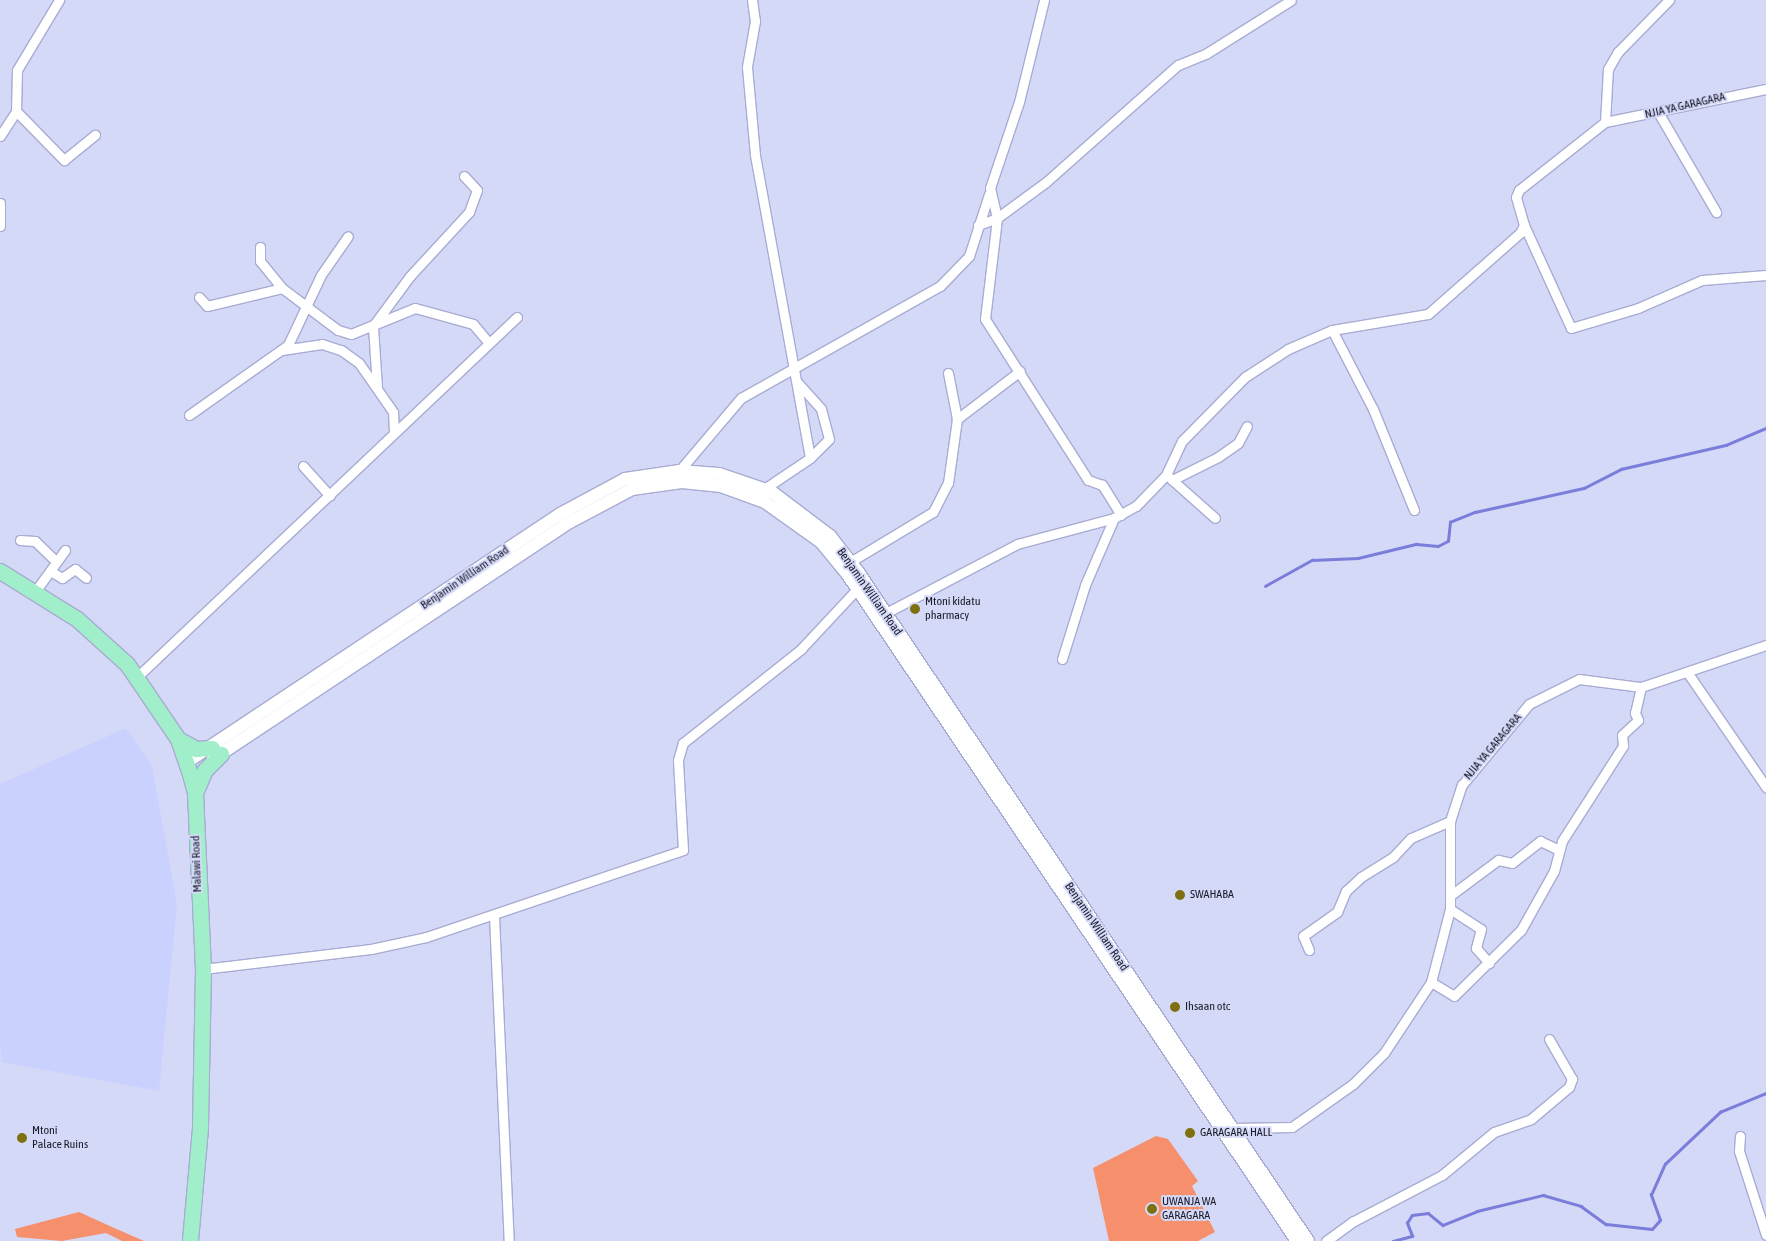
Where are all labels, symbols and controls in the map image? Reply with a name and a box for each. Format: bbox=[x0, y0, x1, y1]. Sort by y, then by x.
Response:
street label: NJIA YA GARAGARA bbox=[1643, 90, 1727, 122]
street label: Benjamin William Road bbox=[418, 543, 512, 613]
street label: Benjamin William Road bbox=[833, 545, 905, 639]
place label: Mtoni kidatu pharmacy bbox=[925, 595, 980, 623]
marker: Mtoni kidatu pharmacy bbox=[909, 603, 921, 615]
street label: NJIA YA GARAGARA bbox=[1461, 711, 1525, 783]
street label: Malawi Road bbox=[189, 835, 205, 893]
street label: Benjamin William Road bbox=[1061, 880, 1131, 974]
place label: SWAHABA bbox=[1190, 888, 1234, 902]
marker: SWAHABA bbox=[1174, 889, 1186, 901]
place label: Ihsaan otc bbox=[1185, 1000, 1230, 1014]
marker: Ihsaan otc bbox=[1169, 1001, 1181, 1013]
place label: Mtoni Palace Ruins bbox=[32, 1124, 88, 1152]
place label: GARAGARA HALL bbox=[1200, 1126, 1272, 1140]
marker: GARAGARA HALL bbox=[1184, 1127, 1196, 1139]
marker: Mtoni Palace Ruins bbox=[16, 1132, 28, 1144]
place label: UWANJA WA GARAGARA bbox=[1162, 1195, 1216, 1223]
marker: UWANJA WA GARAGARA bbox=[1146, 1203, 1158, 1215]

